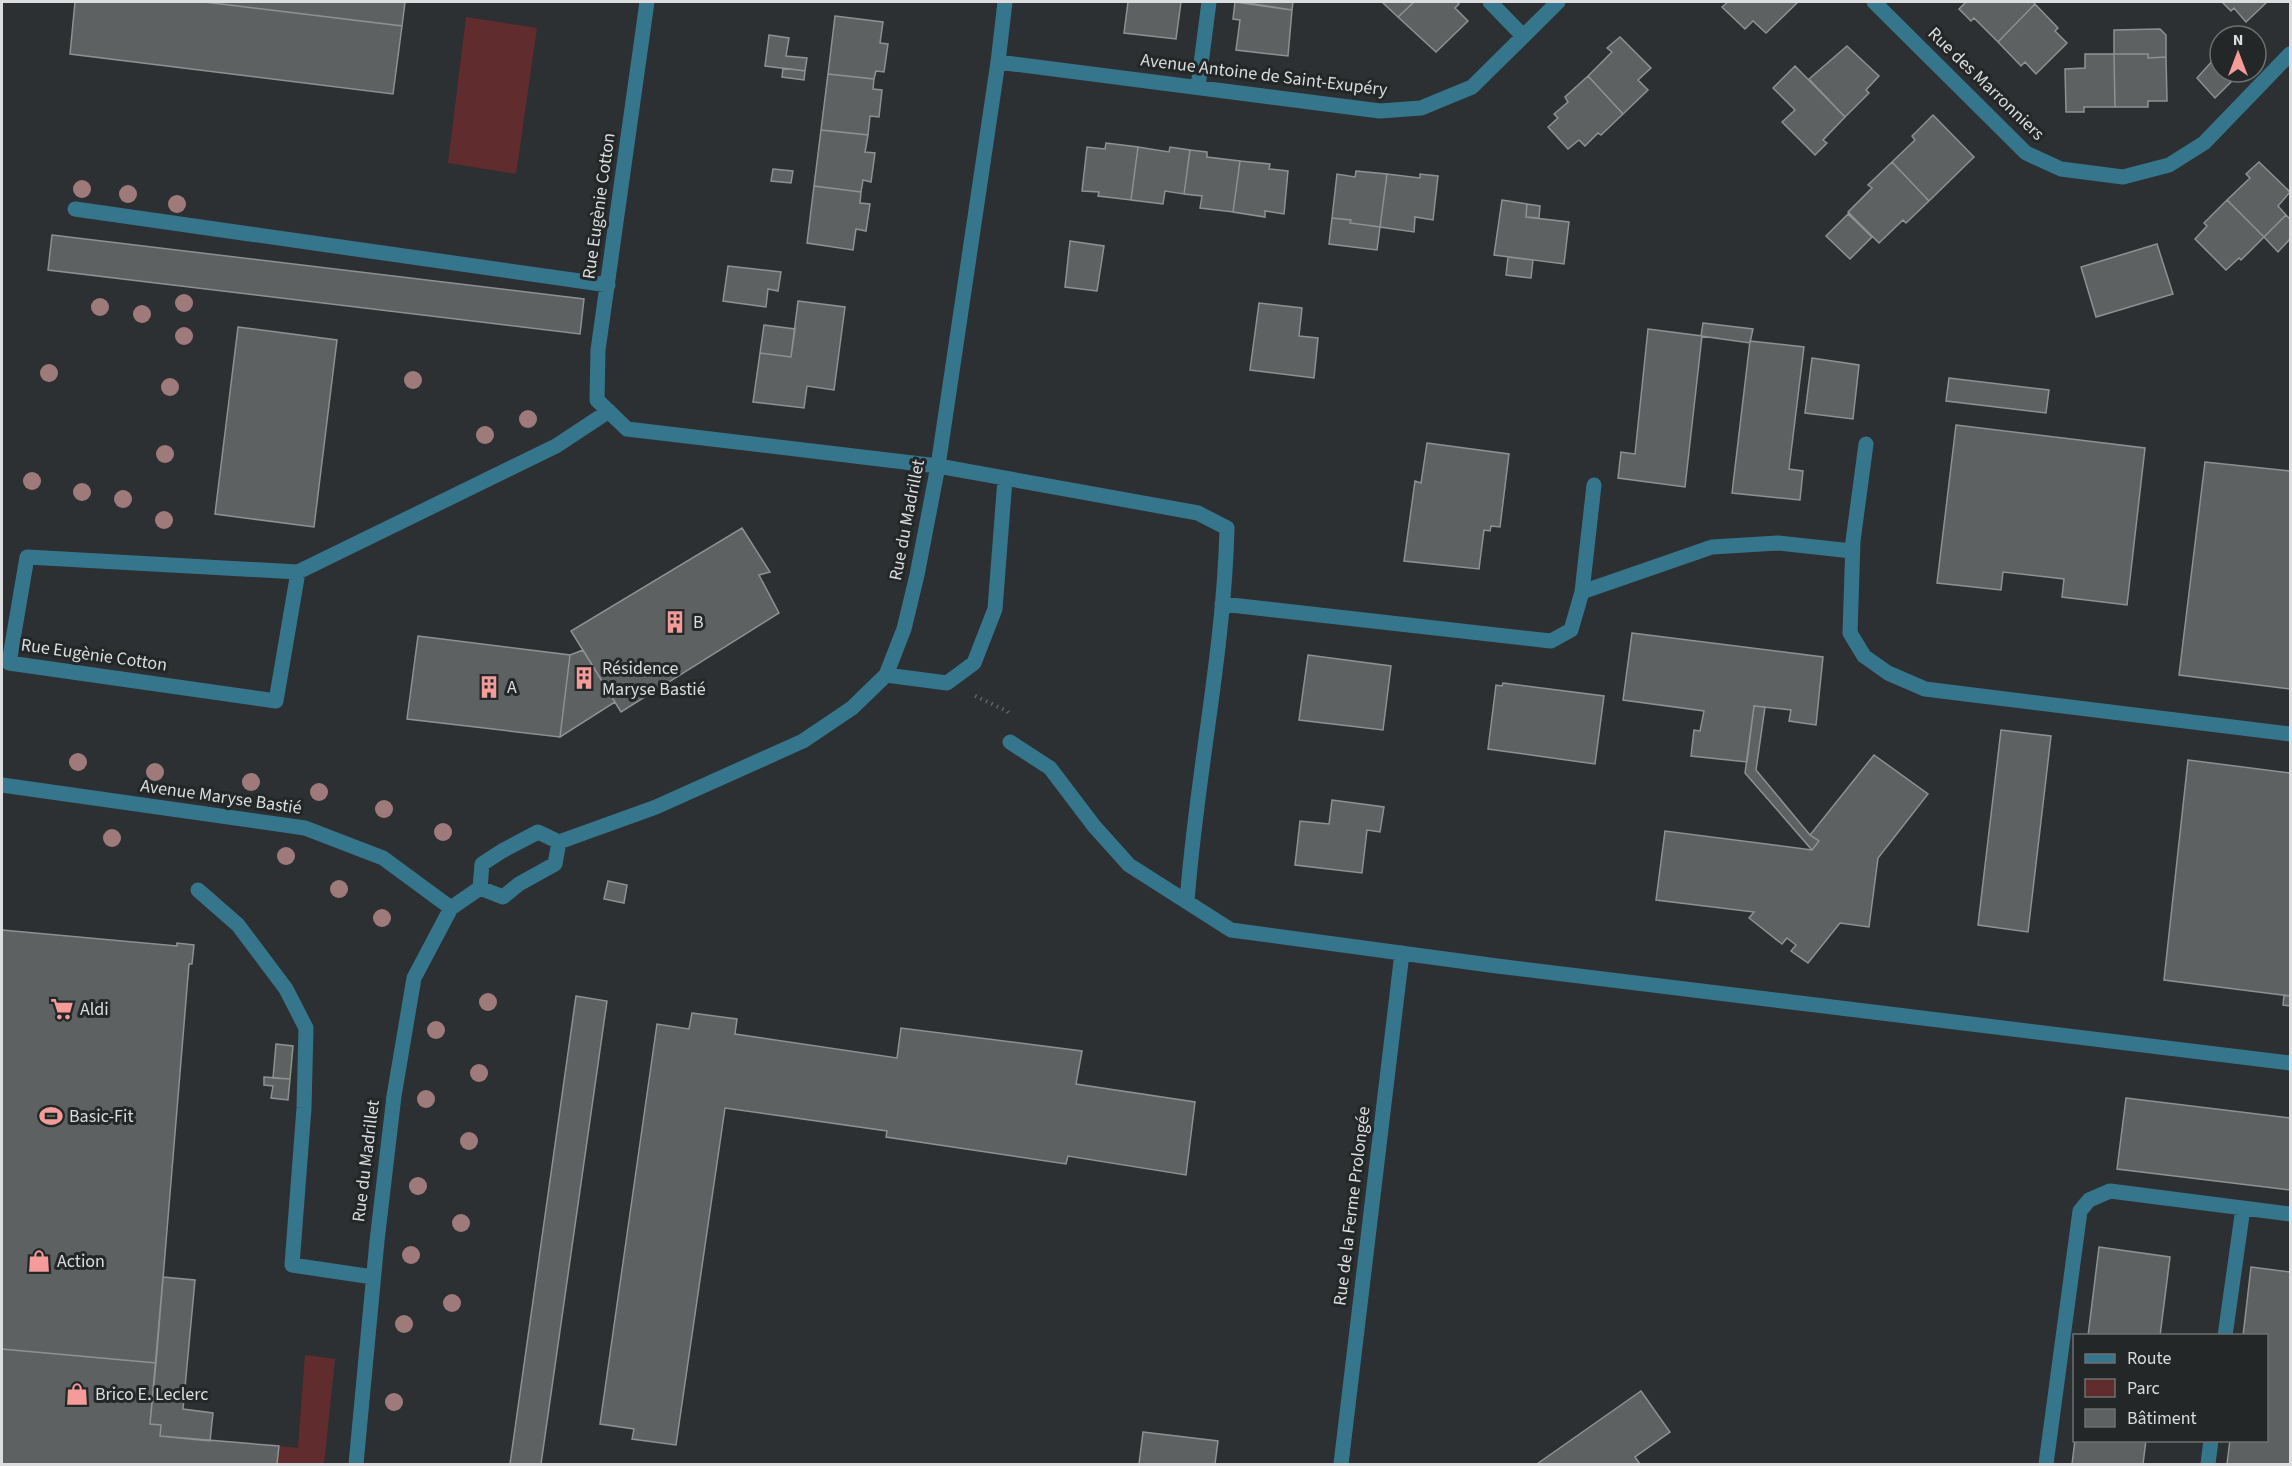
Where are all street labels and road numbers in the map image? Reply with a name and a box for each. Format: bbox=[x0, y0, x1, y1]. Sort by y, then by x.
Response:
street label: Rue des Marronniers bbox=[1922, 22, 2050, 146]
street label: Avenue Antoine de Saint-Exupéry bbox=[1139, 47, 1389, 103]
street label: Rue Eugènie Cotton bbox=[576, 131, 622, 281]
street label: Rue du Madrillet bbox=[883, 457, 931, 583]
street label: Rue Eugènie Cotton bbox=[19, 632, 169, 678]
street label: Avenue Maryse Bastié bbox=[139, 773, 303, 821]
street label: Rue du Madrillet bbox=[346, 1099, 386, 1223]
street label: Rue de la Ferme Prolongée bbox=[1327, 1105, 1377, 1307]

